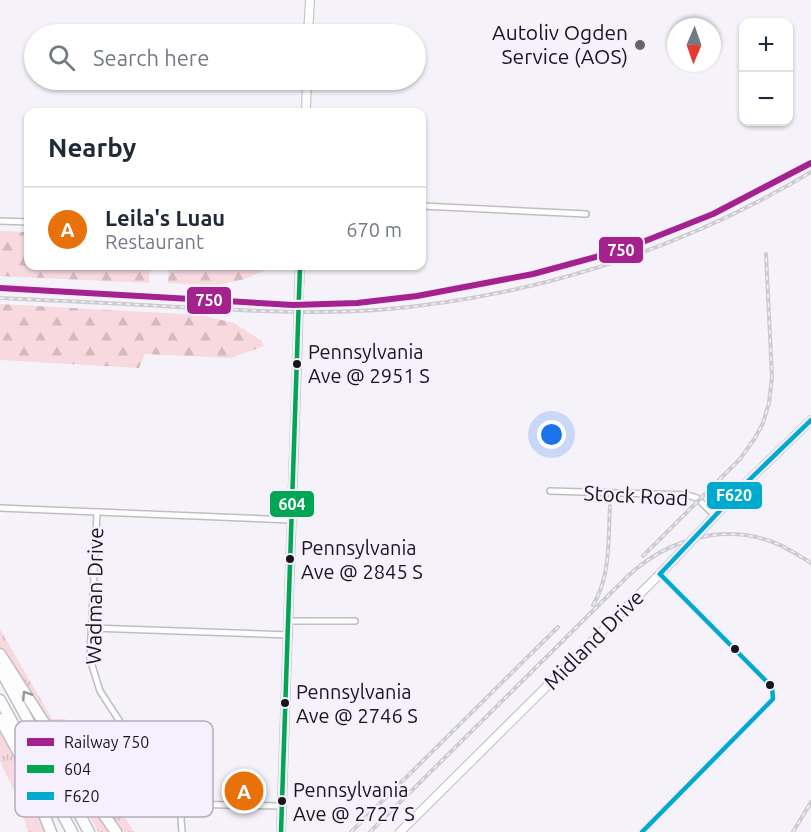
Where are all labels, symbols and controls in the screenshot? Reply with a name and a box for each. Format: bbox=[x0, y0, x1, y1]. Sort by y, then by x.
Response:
north arrow bbox=[667, 18, 721, 72]
map controls bbox=[739, 18, 793, 126]
button: + bbox=[739, 18, 793, 72]
place label: Autoliv Ogden Service (AOS) bbox=[492, 20, 628, 68]
search box bbox=[24, 24, 426, 90]
marker: Autoliv Ogden Service (AOS) bbox=[633, 38, 647, 52]
icon: search bbox=[45, 41, 78, 74]
text: Search here bbox=[93, 45, 209, 70]
button: − bbox=[739, 72, 793, 126]
text: Nearby bbox=[48, 133, 136, 162]
text: Leila's Luau bbox=[105, 205, 225, 230]
text: A bbox=[60, 218, 75, 241]
text: 670 m bbox=[346, 218, 402, 241]
text: Restaurant bbox=[105, 230, 204, 253]
line badge: 750 bbox=[598, 236, 644, 264]
text: 750 bbox=[607, 241, 635, 259]
line badge: 750 bbox=[186, 286, 232, 315]
text: 750 bbox=[195, 291, 223, 309]
place label: Pennsylvania Ave @ 2951 S bbox=[308, 340, 430, 387]
marker: Pennsylvania Ave @ 2951 S bbox=[291, 358, 303, 370]
your location bbox=[537, 420, 566, 449]
street label: Stock Road bbox=[583, 480, 689, 510]
line badge: F620 bbox=[706, 481, 763, 510]
text: F620 bbox=[716, 486, 752, 504]
line badge: 604 bbox=[269, 490, 315, 518]
text: 604 bbox=[278, 495, 306, 513]
street label: Wadman Drive bbox=[81, 527, 107, 665]
place label: Pennsylvania Ave @ 2845 S bbox=[301, 536, 423, 583]
marker: Pennsylvania Ave @ 2845 S bbox=[284, 553, 296, 565]
street label: Midland Drive bbox=[539, 585, 648, 694]
unlabelled marker bbox=[729, 643, 741, 655]
unlabelled marker bbox=[764, 679, 776, 691]
place label: Pennsylvania Ave @ 2746 S bbox=[296, 680, 418, 727]
one-way arrow bbox=[23, 691, 34, 702]
marker: Pennsylvania Ave @ 2746 S bbox=[279, 697, 291, 709]
legend bbox=[15, 721, 213, 817]
text: Railway 750 bbox=[64, 733, 149, 751]
text: 604 bbox=[64, 760, 91, 778]
pin: A bbox=[224, 768, 264, 814]
place label: Pennsylvania Ave @ 2727 S bbox=[293, 778, 415, 825]
text: F620 bbox=[64, 787, 100, 805]
marker: Pennsylvania Ave @ 2727 S bbox=[276, 795, 288, 807]

